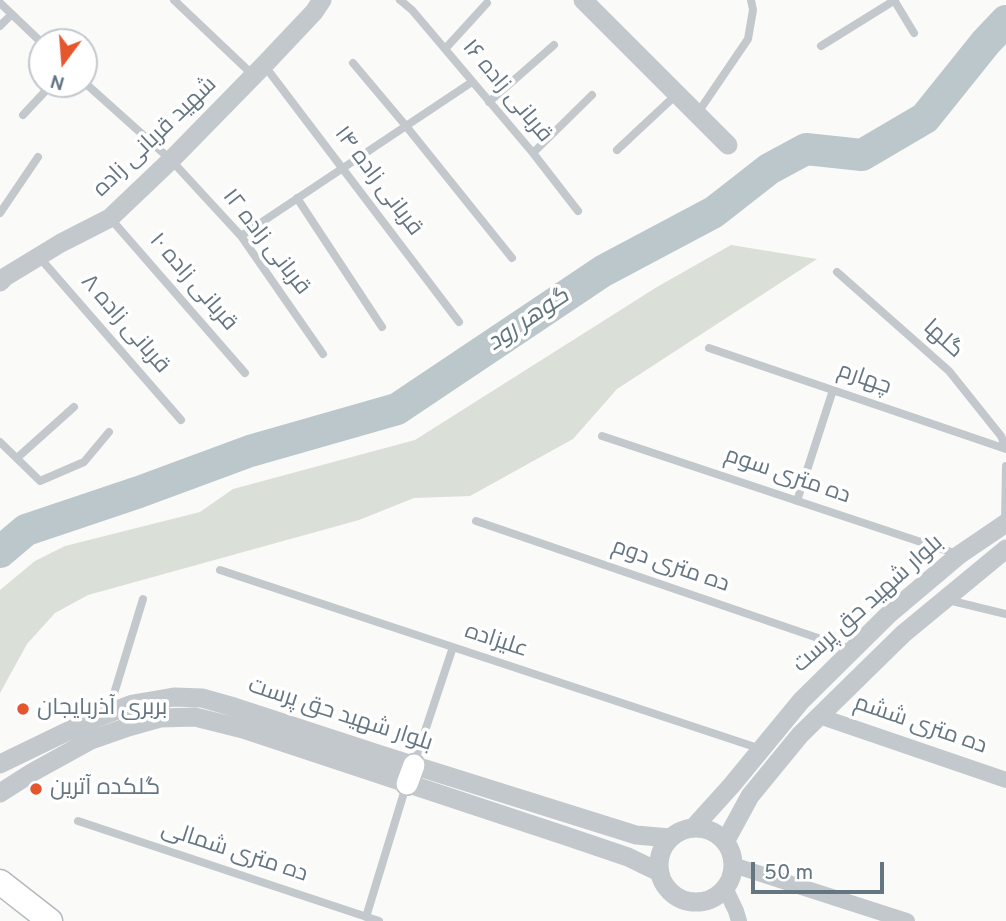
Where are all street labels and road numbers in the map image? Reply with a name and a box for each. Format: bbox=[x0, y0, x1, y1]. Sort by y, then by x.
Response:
street label: قربانی زاده ۱۶ bbox=[455, 35, 557, 149]
street label: شهید قربانی زاده bbox=[88, 72, 224, 204]
street label: قربانی زاده ۱۴ bbox=[327, 122, 427, 242]
street label: قربانی زاده ۱۲ bbox=[215, 184, 315, 302]
street label: قربانی زاده ۱۰ bbox=[142, 228, 242, 338]
street label: قربانی زاده ۸ bbox=[74, 270, 174, 380]
street label: گلها bbox=[916, 315, 968, 365]
street label: چهارم bbox=[833, 358, 895, 402]
street label: ده متری سوم bbox=[721, 443, 853, 511]
street label: بلوار شهید حق پرست bbox=[788, 530, 950, 680]
street label: ده متری دوم bbox=[608, 534, 732, 600]
street label: علیزاده bbox=[461, 619, 531, 665]
street label: بلوار شهید حق پرست bbox=[244, 673, 436, 759]
street label: ده متری ششم bbox=[850, 690, 990, 762]
street label: ده متری شمالی bbox=[157, 816, 311, 890]

